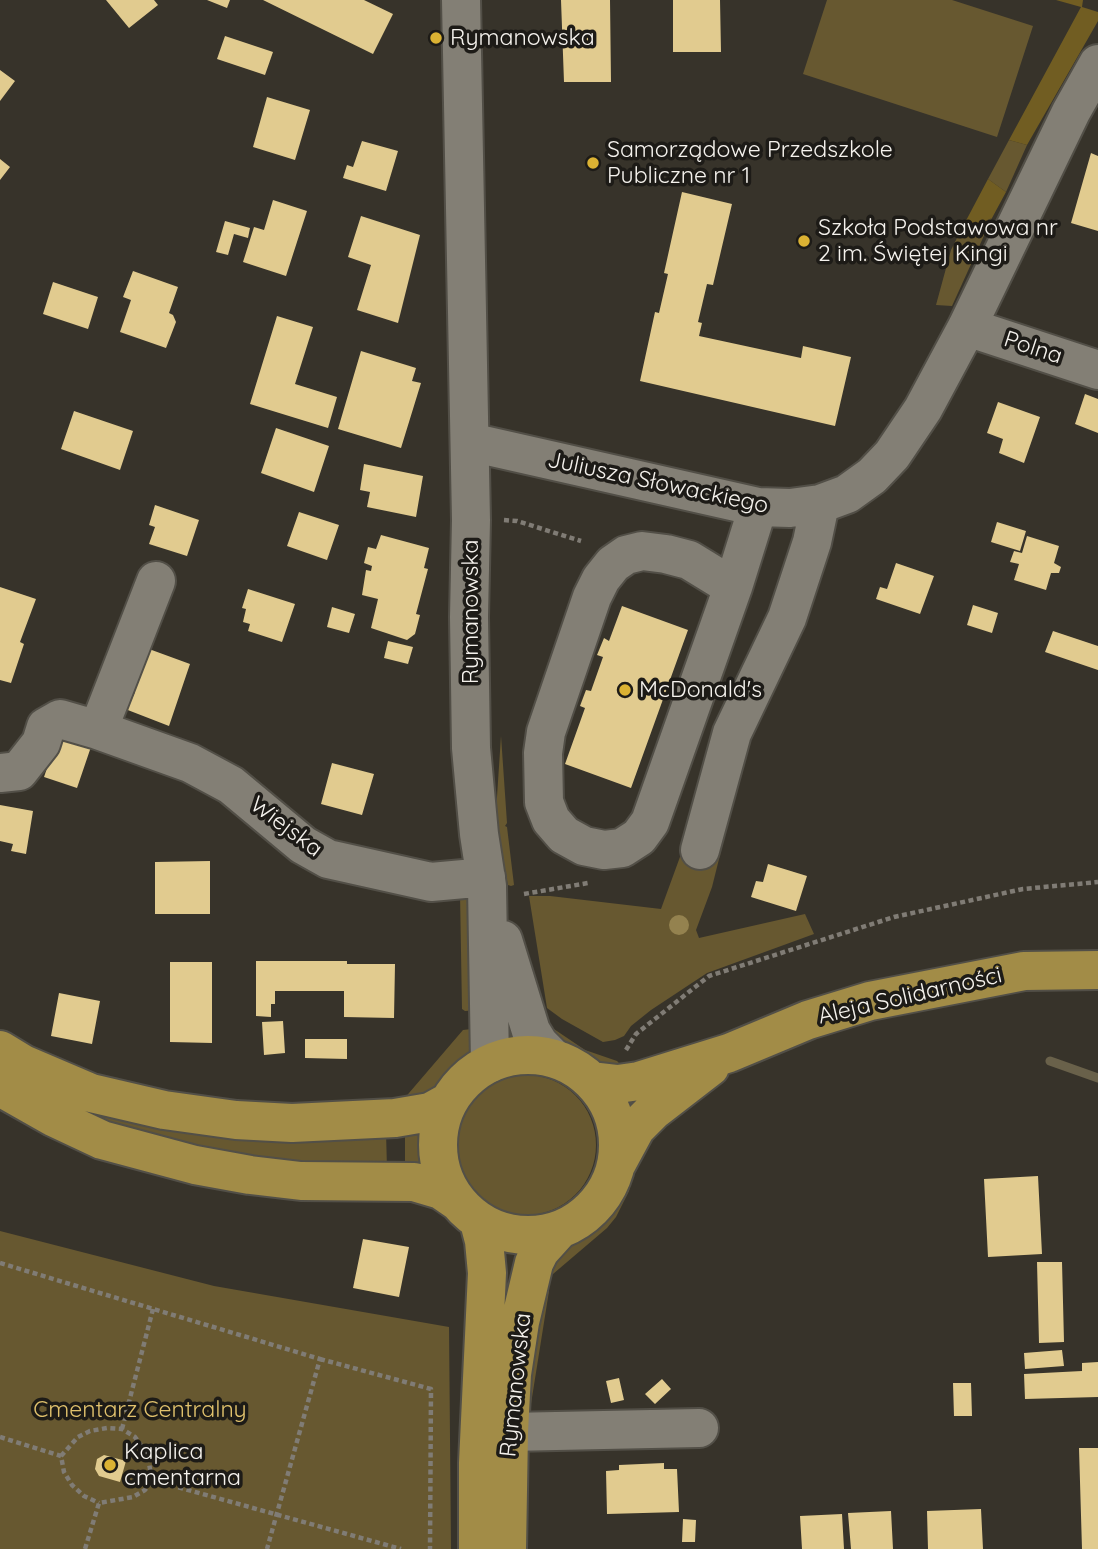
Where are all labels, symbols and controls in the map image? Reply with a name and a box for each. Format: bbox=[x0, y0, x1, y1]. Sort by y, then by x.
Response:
place label: Rymanowska bbox=[450, 24, 595, 52]
marker: Rymanowska bbox=[428, 30, 444, 46]
place label: Samorządowe Przedszkole Publiczne nr 1 bbox=[607, 136, 893, 190]
marker: Samorządowe Przedszkole Publiczne nr 1 bbox=[585, 155, 601, 171]
place label: Szkoła Podstawowa nr 2 im. Świętej Kingi bbox=[818, 214, 1058, 268]
marker: Szkoła Podstawowa nr 2 im. Świętej Kingi bbox=[796, 233, 812, 249]
street label: Polna bbox=[1000, 326, 1066, 370]
street label: Juliusza Słowackiego bbox=[545, 446, 771, 520]
street label: Rymanowska bbox=[457, 540, 485, 684]
place label: McDonald's bbox=[639, 676, 762, 704]
marker: McDonald's bbox=[617, 682, 633, 698]
street label: Wiejska bbox=[244, 791, 328, 863]
street label: Aleja Solidarności bbox=[815, 961, 1005, 1031]
street label: Rymanowska bbox=[495, 1312, 537, 1458]
park label: Cmentarz Centralny bbox=[33, 1396, 247, 1424]
place label: Kaplica cmentarna bbox=[124, 1438, 241, 1492]
marker: Kaplica cmentarna bbox=[102, 1457, 118, 1473]

